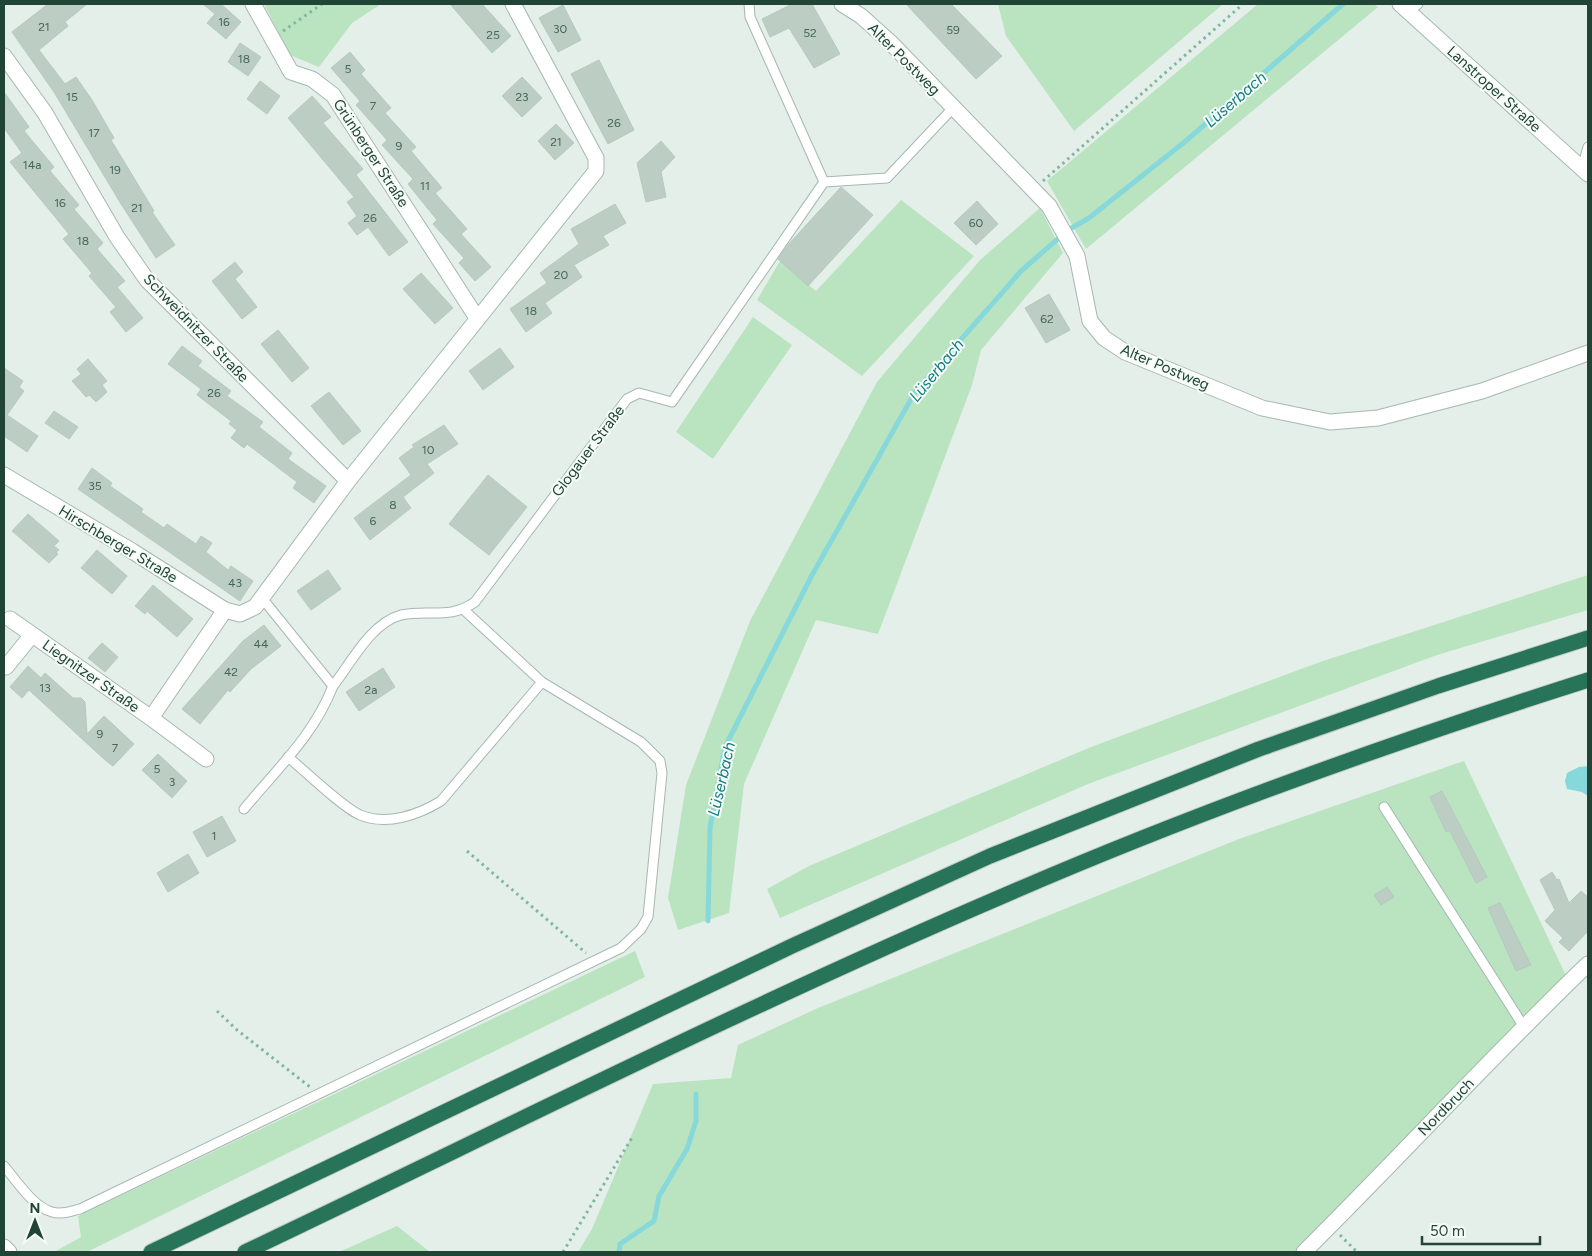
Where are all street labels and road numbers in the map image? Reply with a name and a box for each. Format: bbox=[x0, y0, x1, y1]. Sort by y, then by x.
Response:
street label: Alter Postweg bbox=[864, 19, 944, 99]
street label: Lanstroper Straße bbox=[1443, 42, 1545, 136]
street label: Grünberger Straße bbox=[329, 96, 413, 210]
street label: Schweidnitzer Straße bbox=[140, 270, 252, 386]
street label: Alter Postweg bbox=[1118, 340, 1212, 394]
street label: Glogauer Straße bbox=[548, 402, 628, 500]
street label: Hirschberger Straße bbox=[55, 501, 181, 587]
street label: Liegnitzer Straße bbox=[39, 636, 143, 716]
street label: Nordbruch bbox=[1414, 1075, 1478, 1139]

